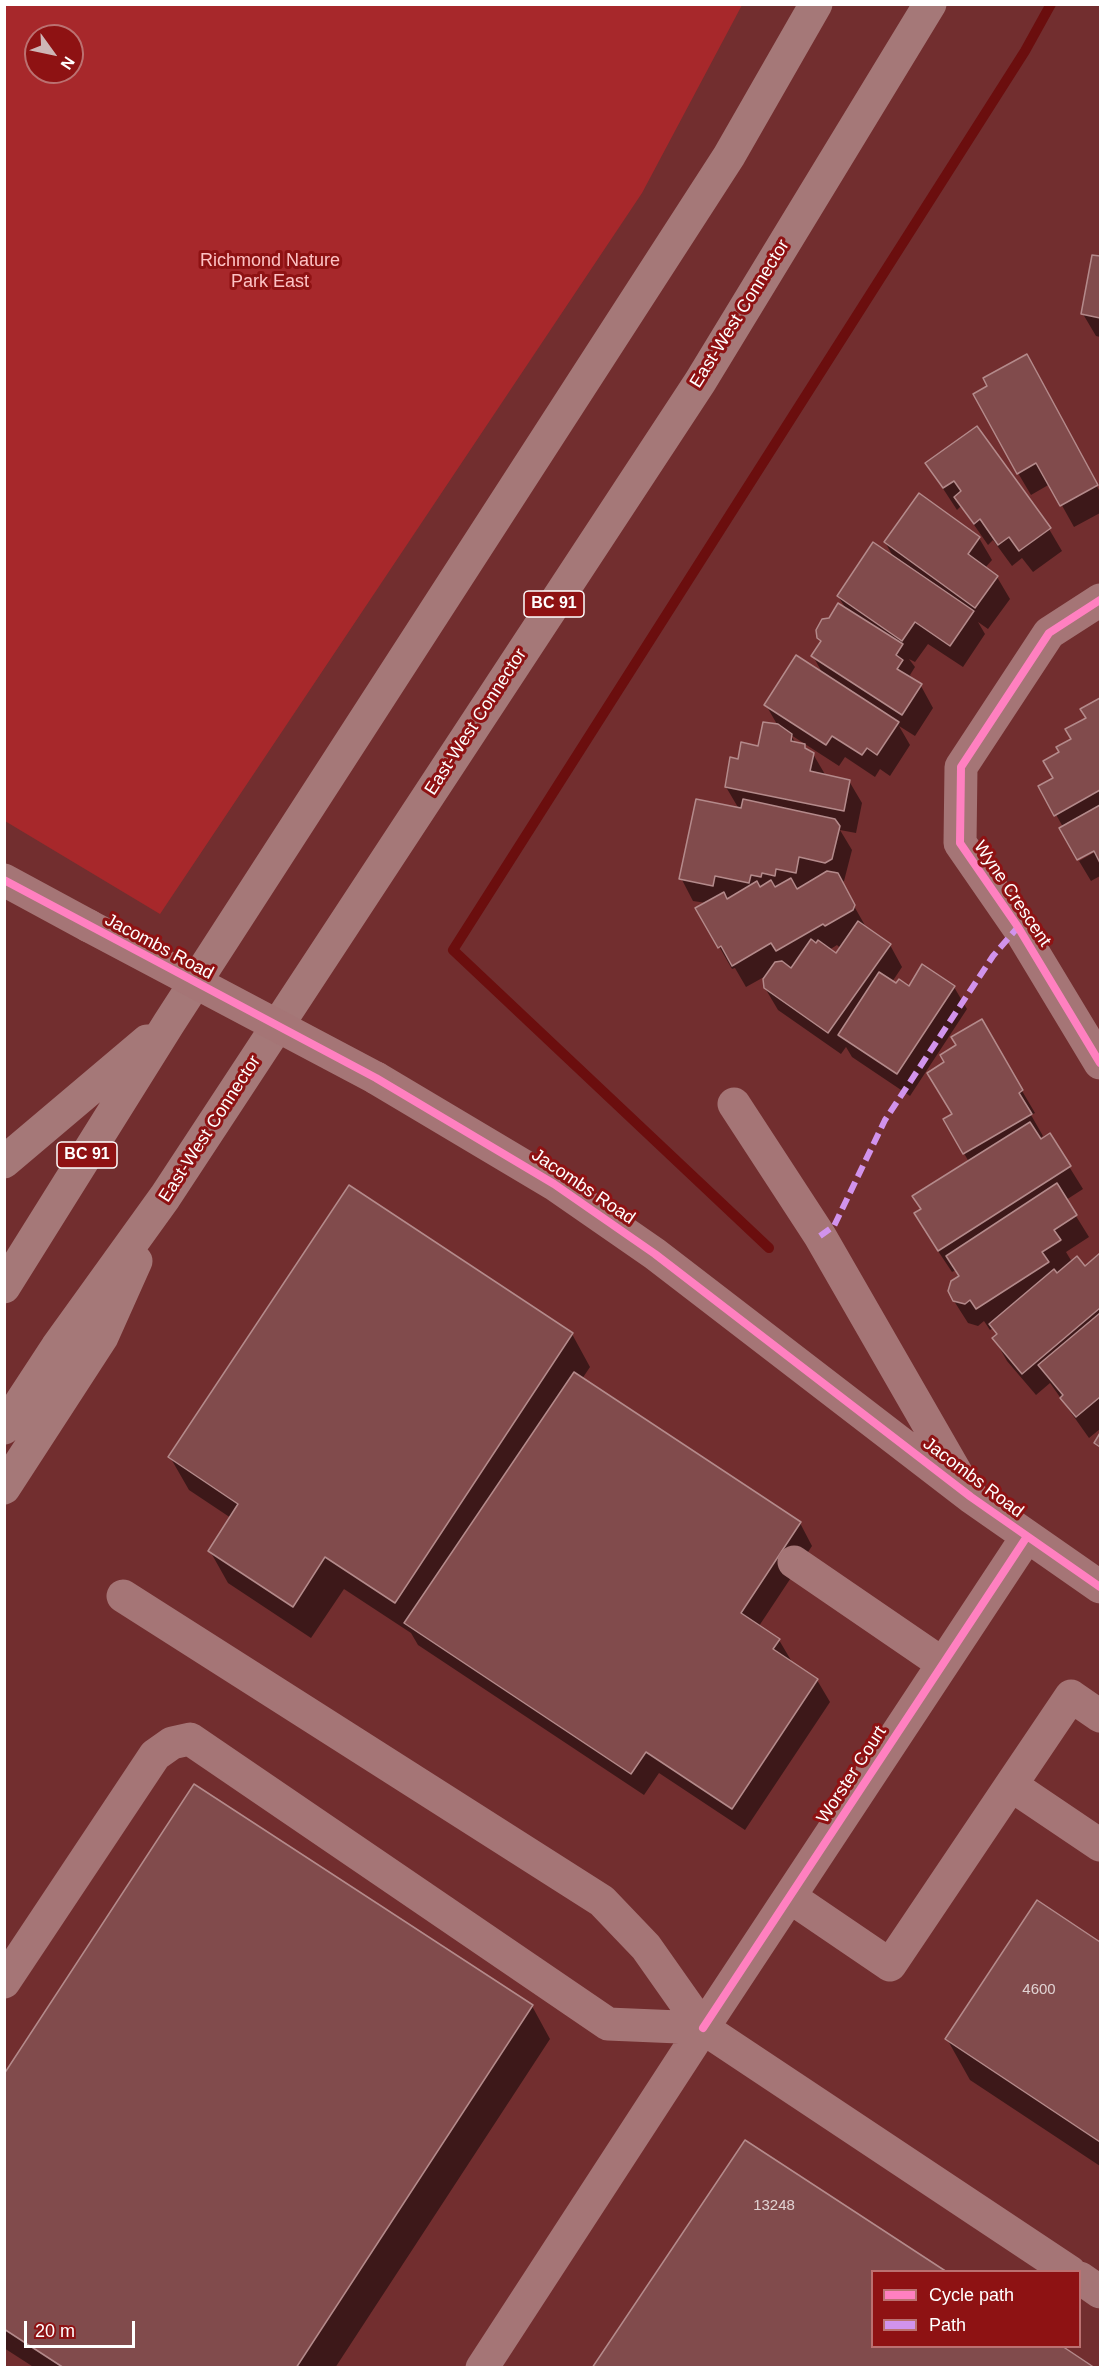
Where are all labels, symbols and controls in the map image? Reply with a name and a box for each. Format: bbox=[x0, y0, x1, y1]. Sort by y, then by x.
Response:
north arrow bbox=[24, 24, 84, 84]
text: N bbox=[58, 54, 78, 72]
street label: East-West Connector bbox=[686, 236, 794, 392]
park label: Richmond Nature Park East bbox=[200, 250, 340, 292]
road number: BC 91 bbox=[524, 591, 584, 617]
street label: East-West Connector bbox=[420, 645, 532, 799]
street label: Wyne Crescent bbox=[969, 837, 1055, 951]
street label: Jacombs Road bbox=[101, 909, 217, 985]
street label: East-West Connector bbox=[154, 1052, 266, 1206]
road number: BC 91 bbox=[57, 1142, 117, 1168]
street label: Jacombs Road bbox=[527, 1144, 639, 1230]
street label: Jacombs Road bbox=[919, 1433, 1027, 1523]
street label: Worster Court bbox=[813, 1722, 891, 1828]
house number: 4600 bbox=[1022, 1981, 1056, 1999]
house number: 13248 bbox=[753, 2197, 795, 2215]
legend bbox=[871, 2270, 1081, 2348]
text: Cycle path bbox=[929, 2285, 1014, 2305]
scale bar bbox=[27, 2309, 138, 2347]
text: Path bbox=[929, 2315, 966, 2335]
text: 20 m bbox=[35, 2321, 75, 2341]

